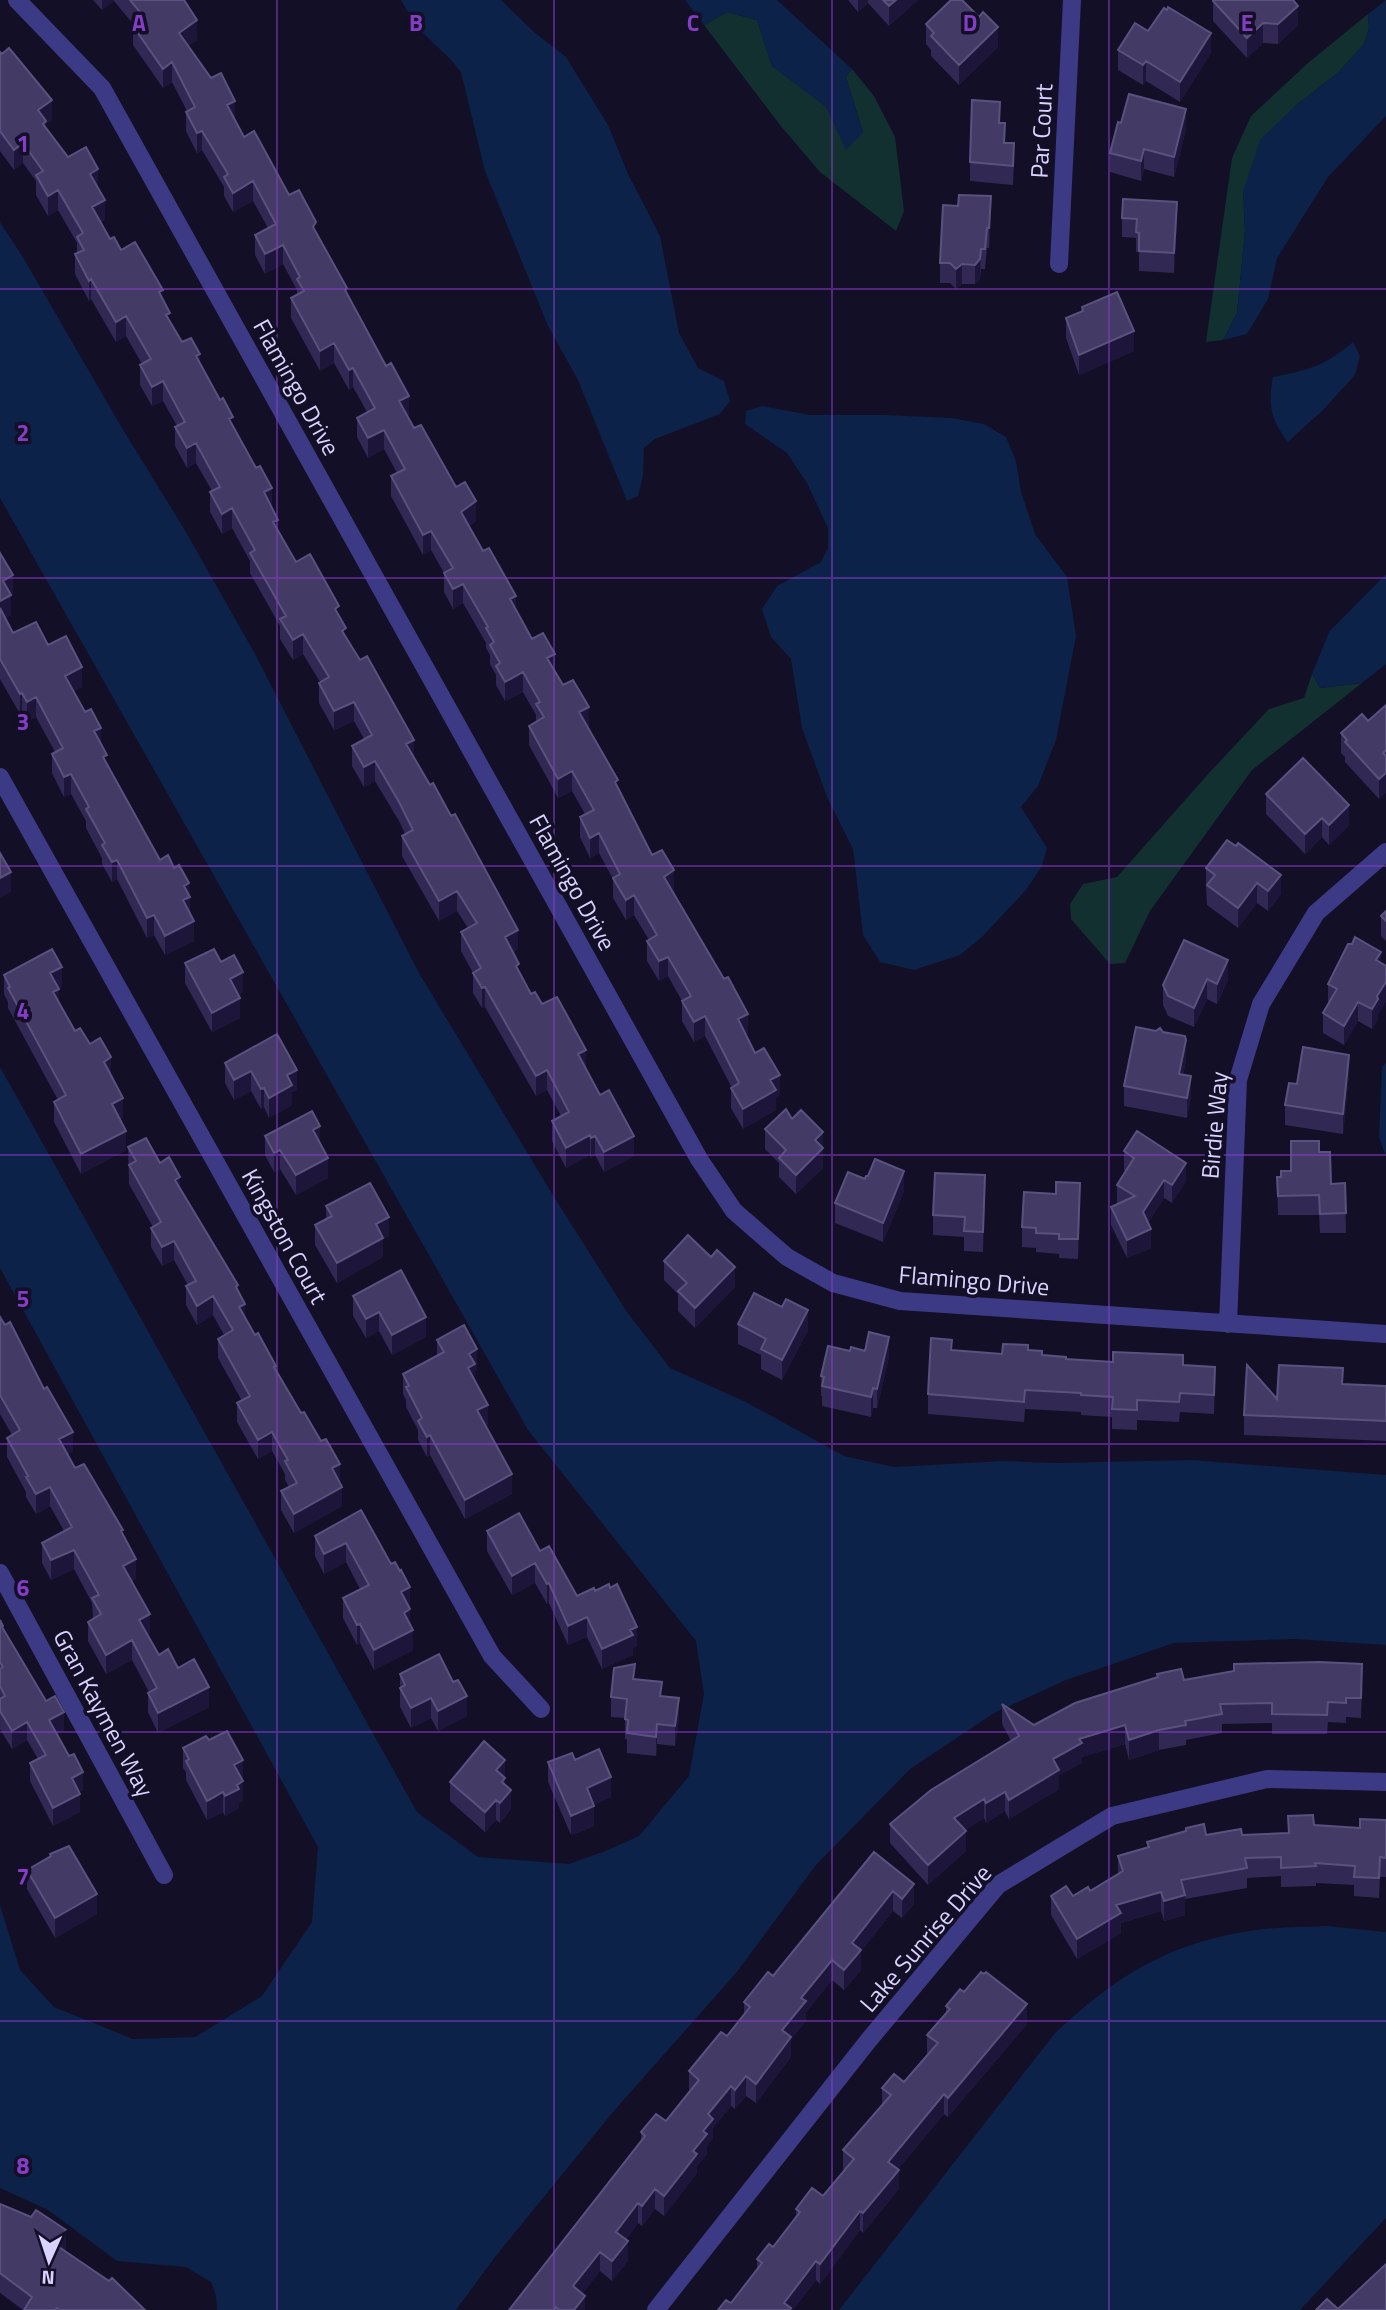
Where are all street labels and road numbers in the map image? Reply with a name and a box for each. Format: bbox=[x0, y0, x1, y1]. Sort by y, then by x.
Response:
street label: Par Court bbox=[1021, 82, 1061, 179]
street label: Flamingo Drive bbox=[245, 312, 349, 462]
street label: Flamingo Drive bbox=[521, 807, 625, 957]
street label: Birdie Way bbox=[1191, 1069, 1237, 1180]
street label: Kingston Court bbox=[233, 1162, 337, 1311]
street label: Flamingo Drive bbox=[897, 1255, 1051, 1305]
street label: Gran Kaymen Way bbox=[45, 1623, 164, 1804]
street label: Lake Sunrise Drive bbox=[851, 1856, 999, 2020]

